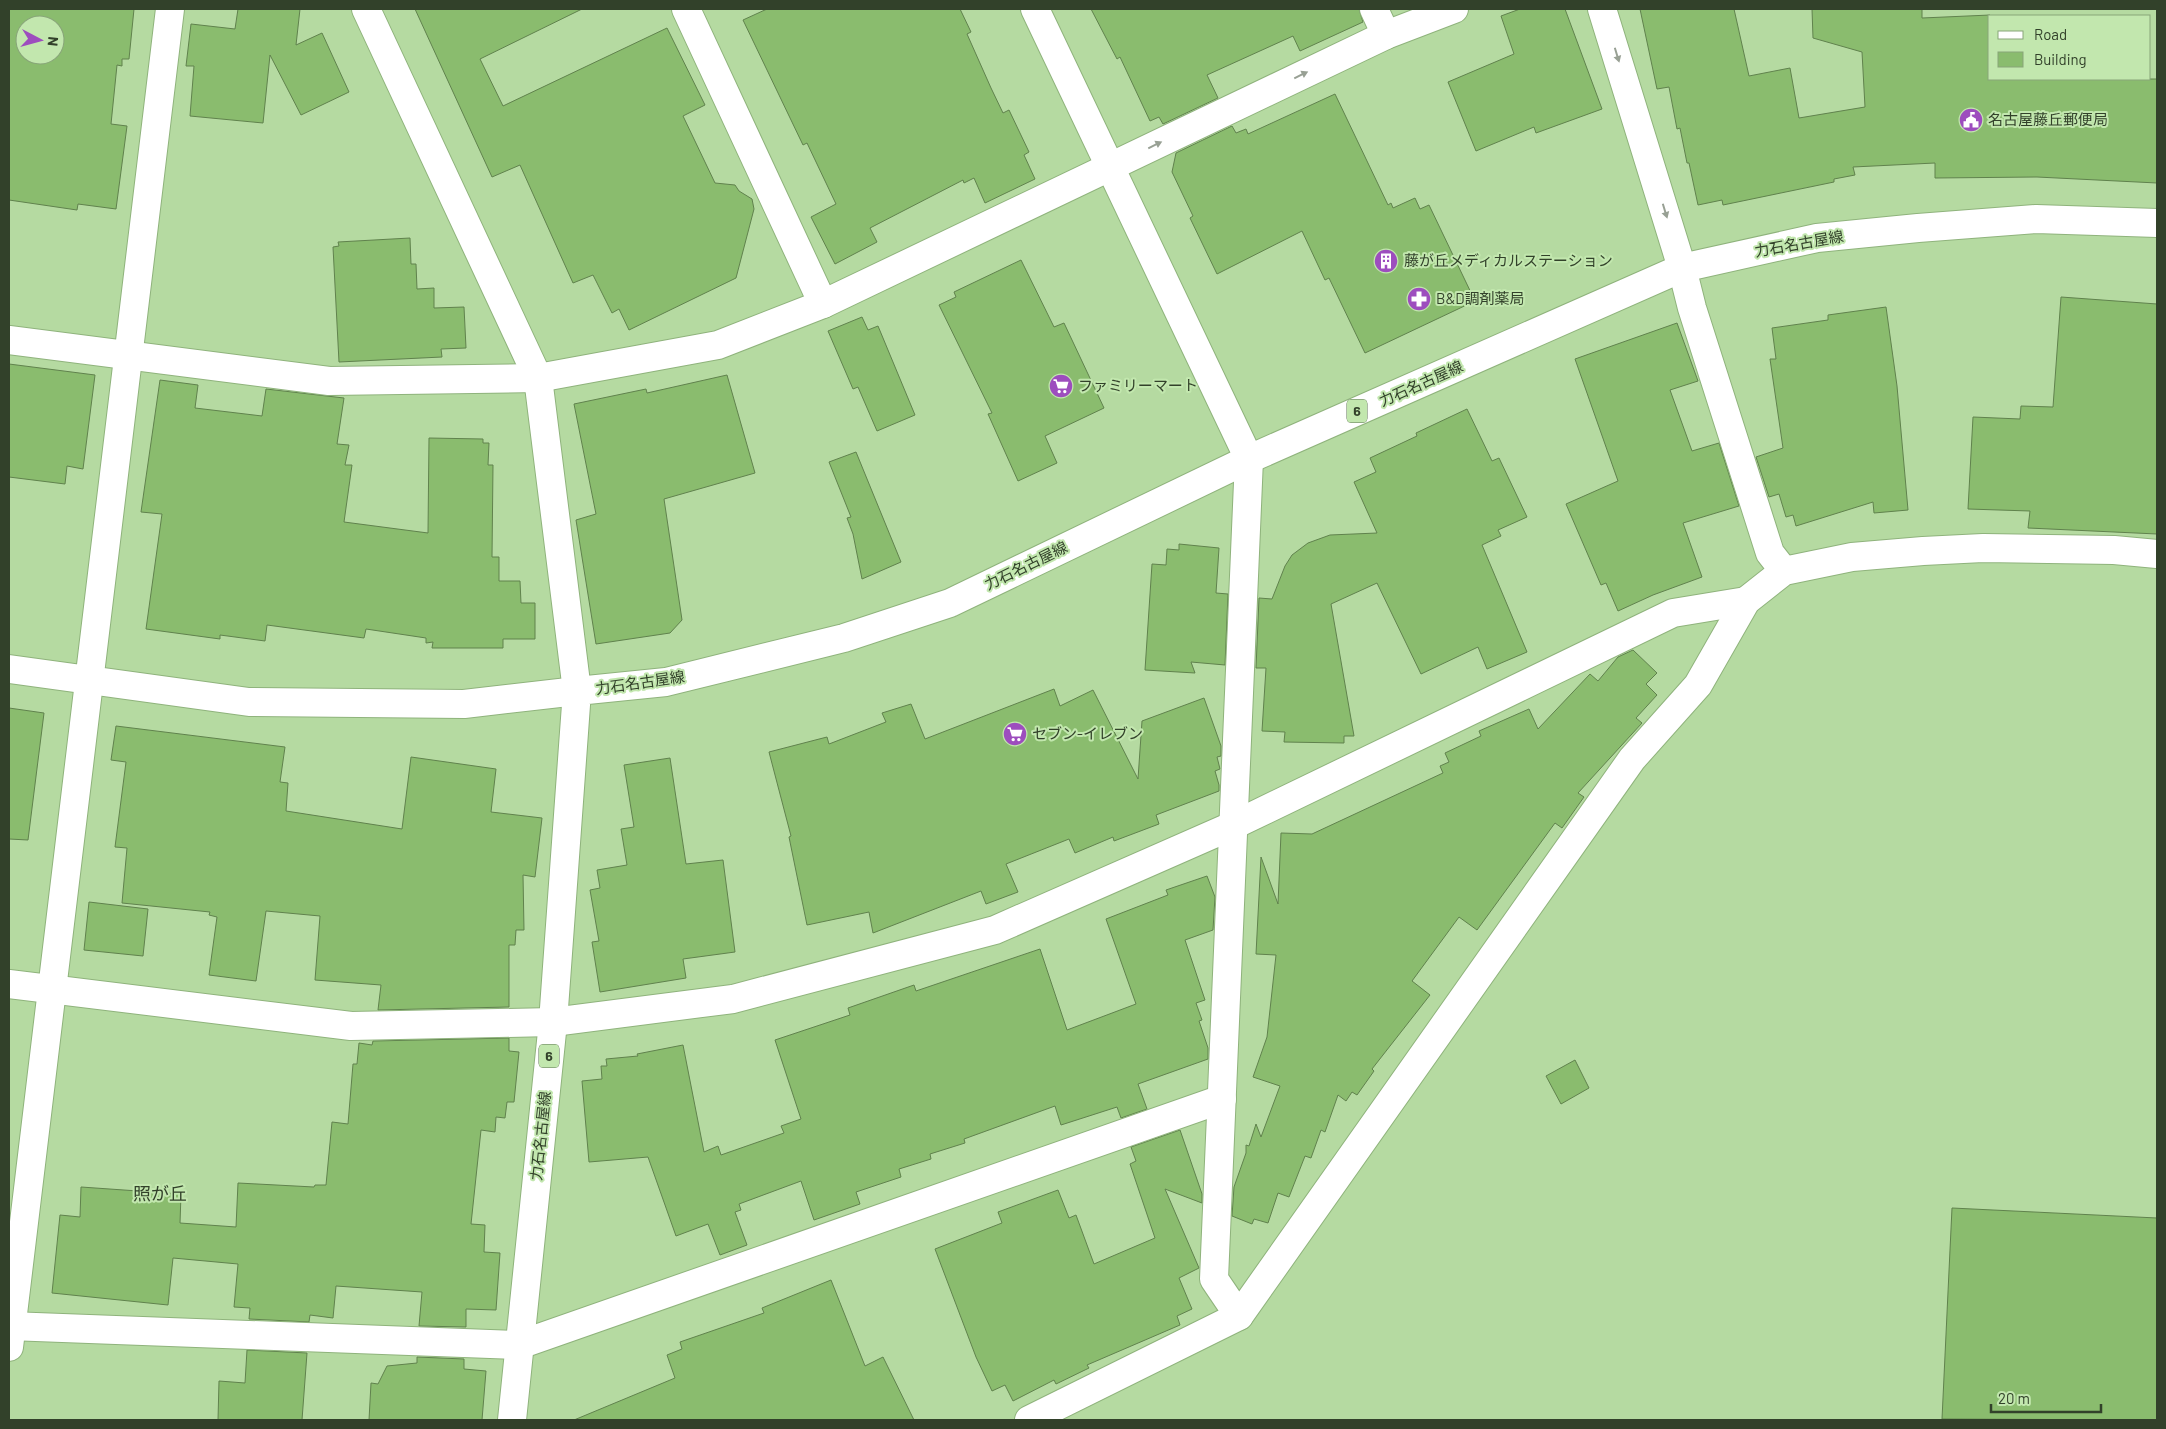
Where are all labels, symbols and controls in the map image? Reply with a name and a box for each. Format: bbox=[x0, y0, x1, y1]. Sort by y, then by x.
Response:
north arrow bbox=[15, 15, 65, 65]
legend bbox=[1988, 15, 2151, 80]
text: Road bbox=[2034, 25, 2067, 43]
text: N bbox=[44, 36, 62, 47]
one-way arrow bbox=[1613, 48, 1621, 63]
text: Building bbox=[2034, 50, 2087, 68]
one-way arrow bbox=[1294, 71, 1308, 79]
public building icon: 名古屋藤丘郵便局 bbox=[1958, 107, 1984, 133]
place label: 名古屋藤丘郵便局 bbox=[1988, 110, 2108, 128]
one-way arrow bbox=[1148, 141, 1162, 149]
one-way arrow bbox=[1661, 203, 1669, 218]
street label: 力石名古屋線 bbox=[1753, 226, 1845, 260]
building icon: 藤が丘メディカルステーション bbox=[1373, 248, 1399, 274]
place label: 藤が丘メディカルステーション bbox=[1404, 251, 1613, 269]
pharmacy icon: B&D調剤薬局 bbox=[1406, 286, 1432, 312]
place label: B&D調剤薬局 bbox=[1436, 289, 1525, 307]
street label: 力石名古屋線 bbox=[1376, 357, 1465, 410]
supermarket icon: ファミリーマート bbox=[1048, 373, 1074, 399]
place label: ファミリーマート bbox=[1078, 376, 1198, 394]
road number: 6 bbox=[1347, 400, 1367, 422]
street label: 力石名古屋線 bbox=[981, 537, 1070, 593]
street label: 力石名古屋線 bbox=[594, 667, 686, 697]
supermarket icon: セブン-イレブン bbox=[1002, 721, 1028, 747]
place label: セブン-イレブン bbox=[1032, 724, 1143, 742]
road number: 6 bbox=[539, 1044, 559, 1068]
street label: 力石名古屋線 bbox=[526, 1090, 554, 1182]
district label: 照が丘 bbox=[133, 1182, 187, 1204]
scale bar bbox=[1991, 1382, 2101, 1414]
text: 20 m bbox=[1998, 1389, 2030, 1407]

